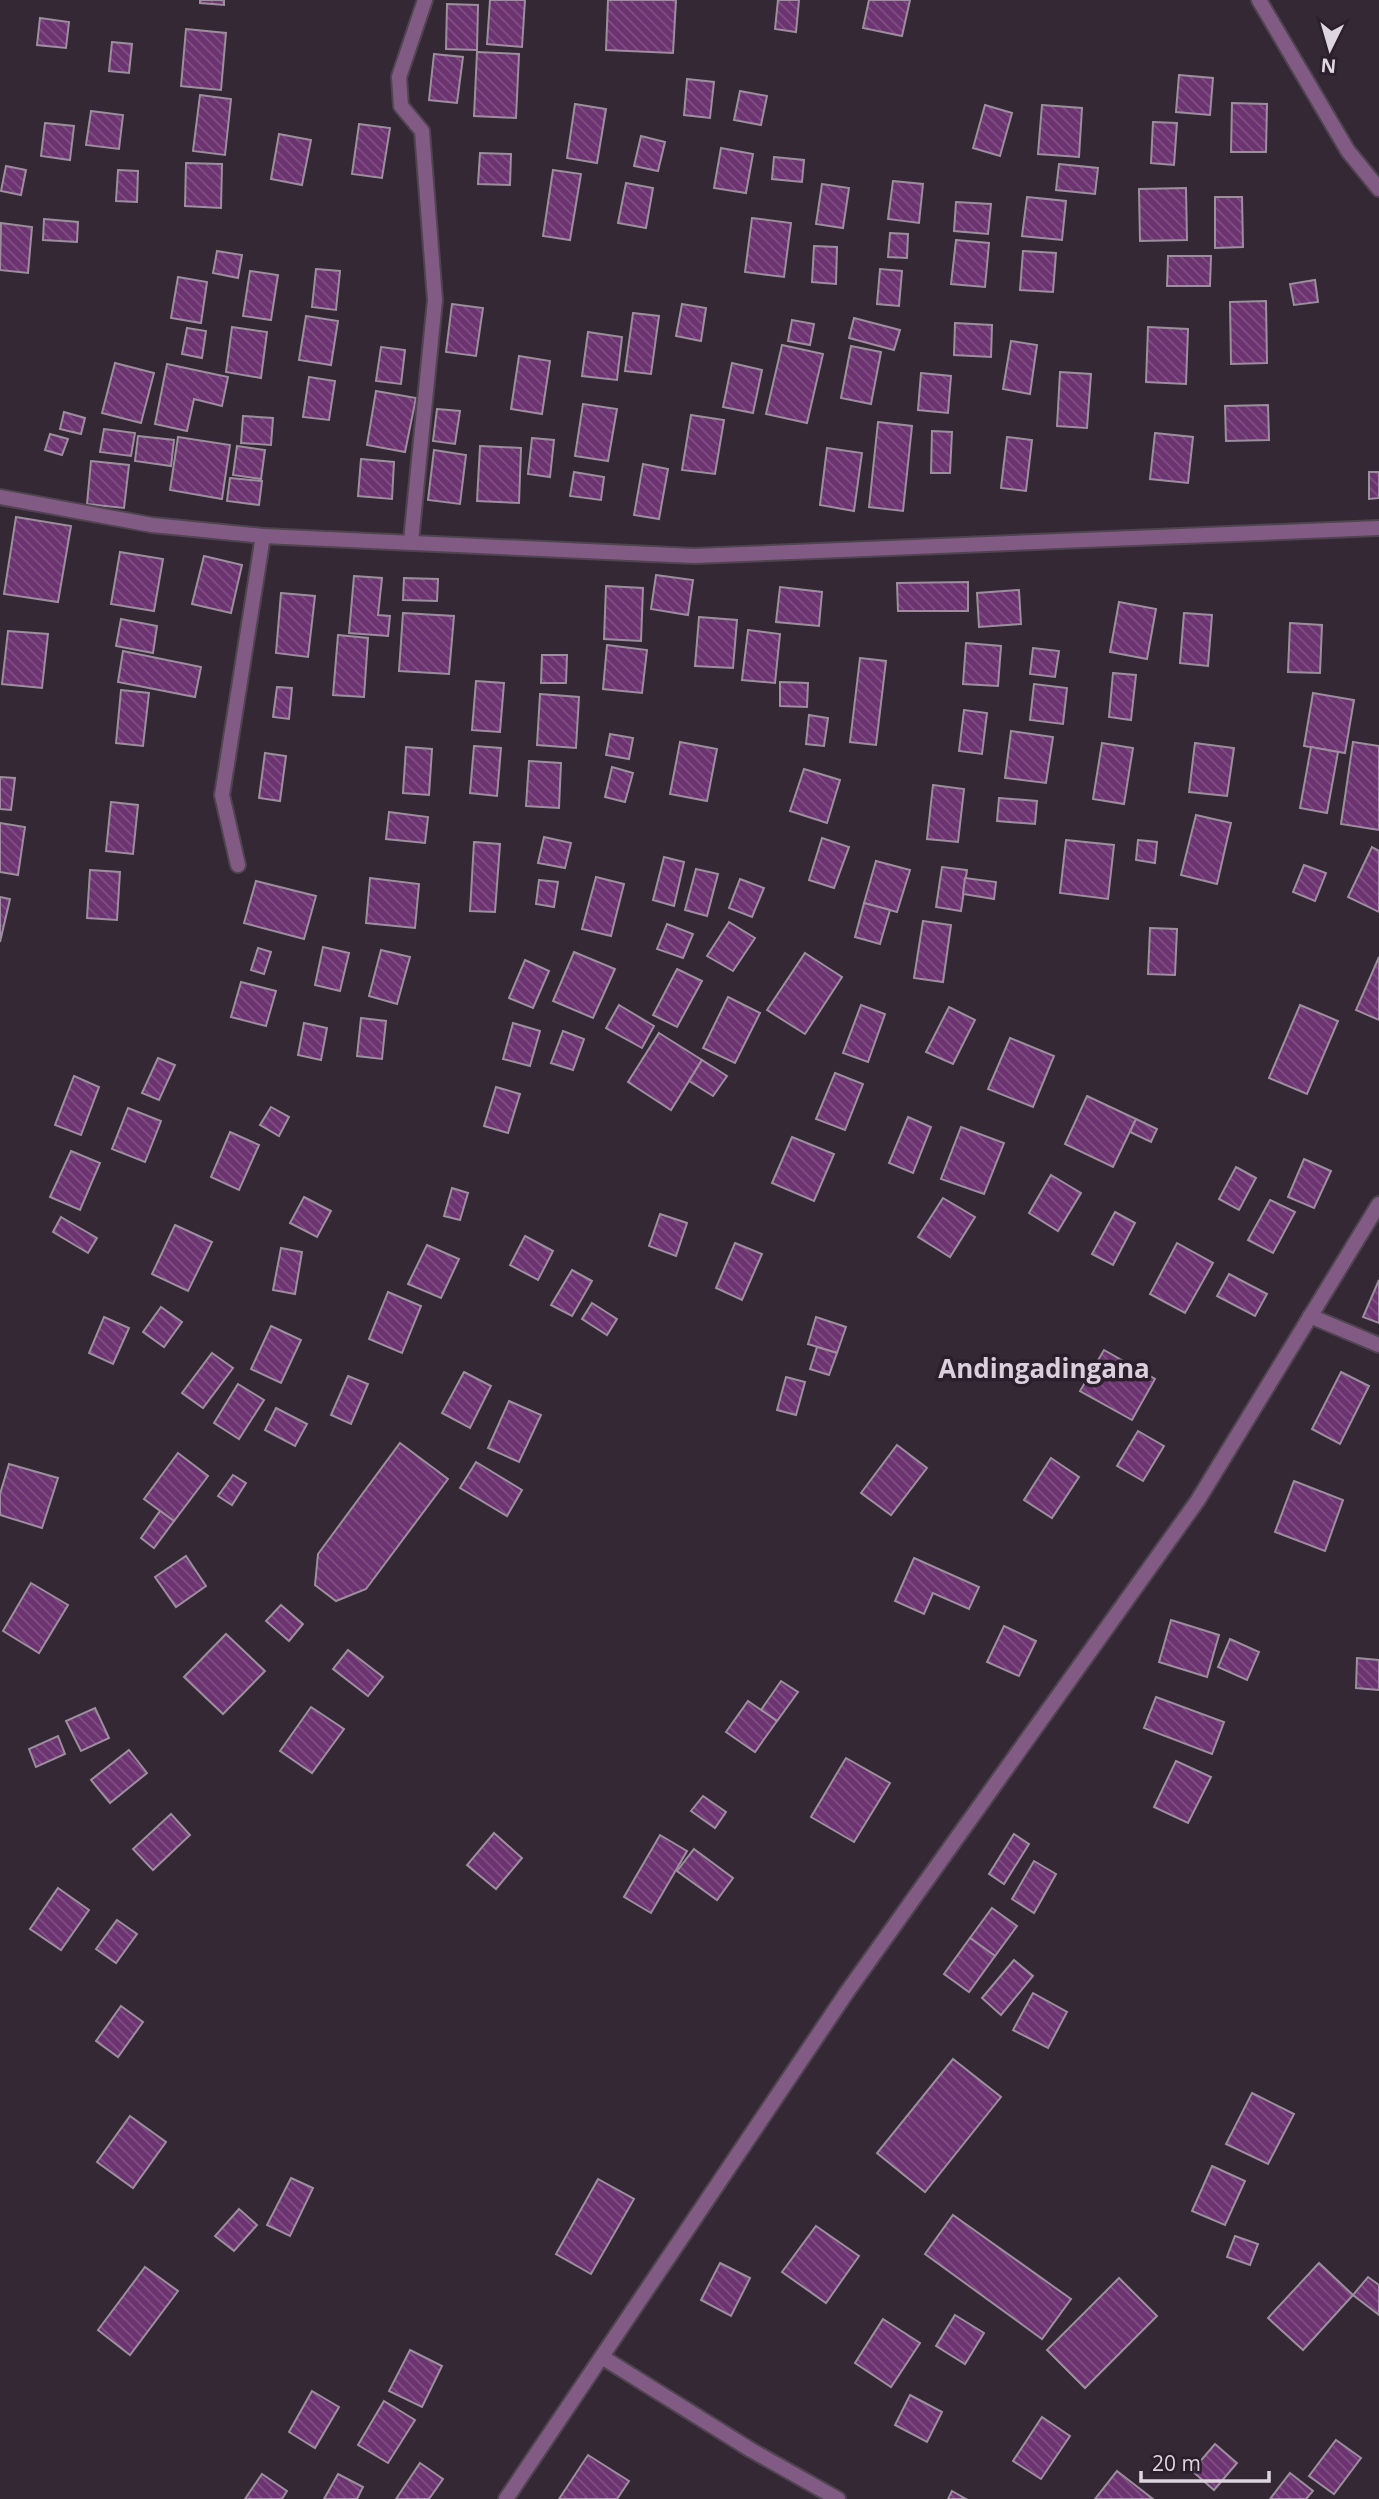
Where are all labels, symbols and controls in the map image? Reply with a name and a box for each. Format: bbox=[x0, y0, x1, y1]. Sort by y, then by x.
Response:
north arrow bbox=[1295, 14, 1365, 84]
text: N bbox=[1320, 52, 1337, 80]
district label: Andingadingana bbox=[938, 1350, 1150, 1386]
scale bar bbox=[1141, 2440, 1269, 2484]
text: 20 m bbox=[1152, 2449, 1201, 2477]

